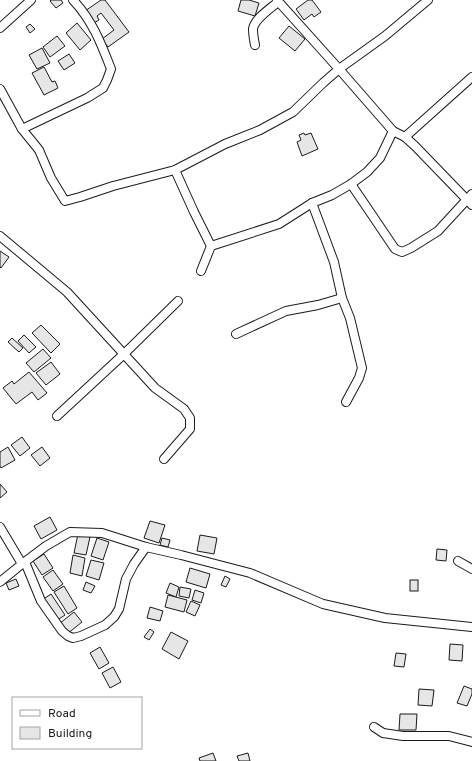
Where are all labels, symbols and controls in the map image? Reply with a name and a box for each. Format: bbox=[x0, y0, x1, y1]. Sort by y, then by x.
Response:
legend bbox=[12, 697, 142, 749]
text: Road bbox=[48, 706, 76, 722]
text: Building bbox=[48, 726, 92, 742]

